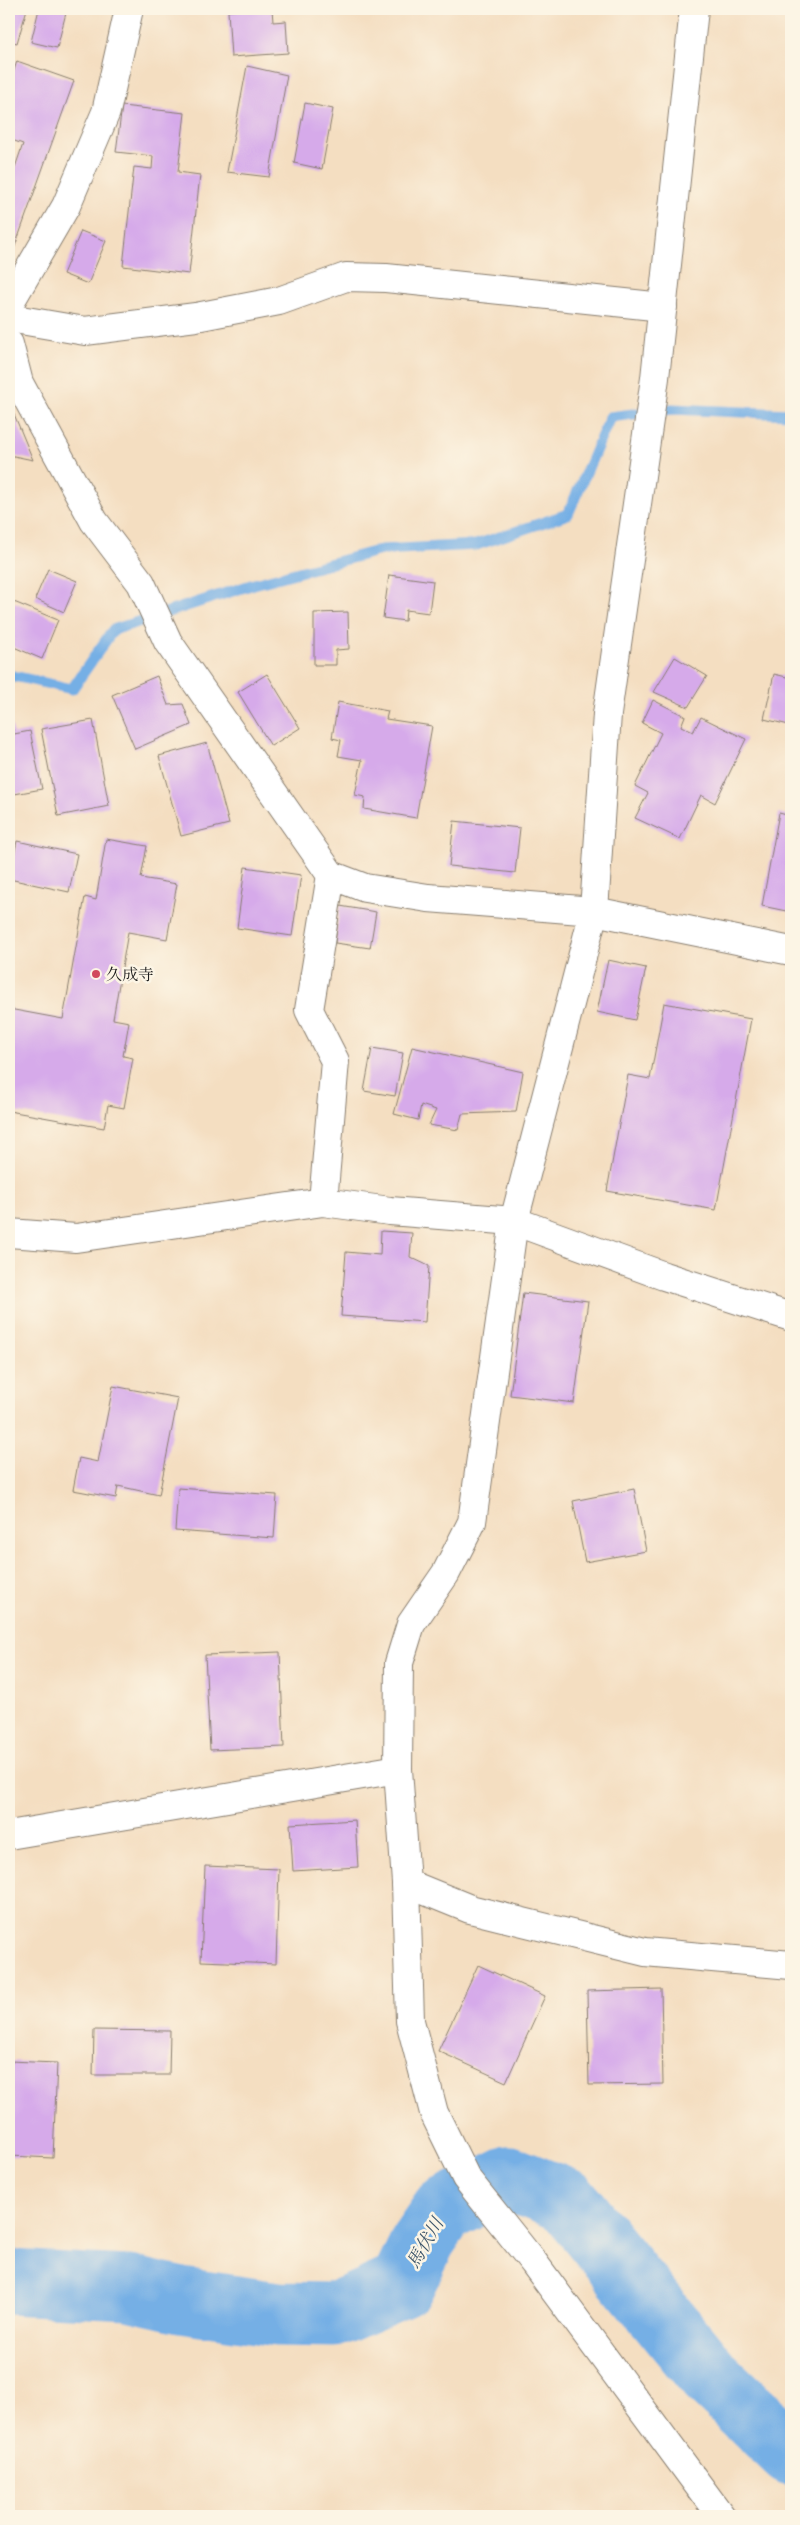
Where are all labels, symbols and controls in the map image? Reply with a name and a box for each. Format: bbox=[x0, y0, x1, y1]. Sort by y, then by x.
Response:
place label: 久成寺 bbox=[106, 962, 154, 986]
marker: 久成寺 bbox=[90, 968, 102, 980]
water label: 馬伏川 bbox=[399, 2211, 451, 2273]

